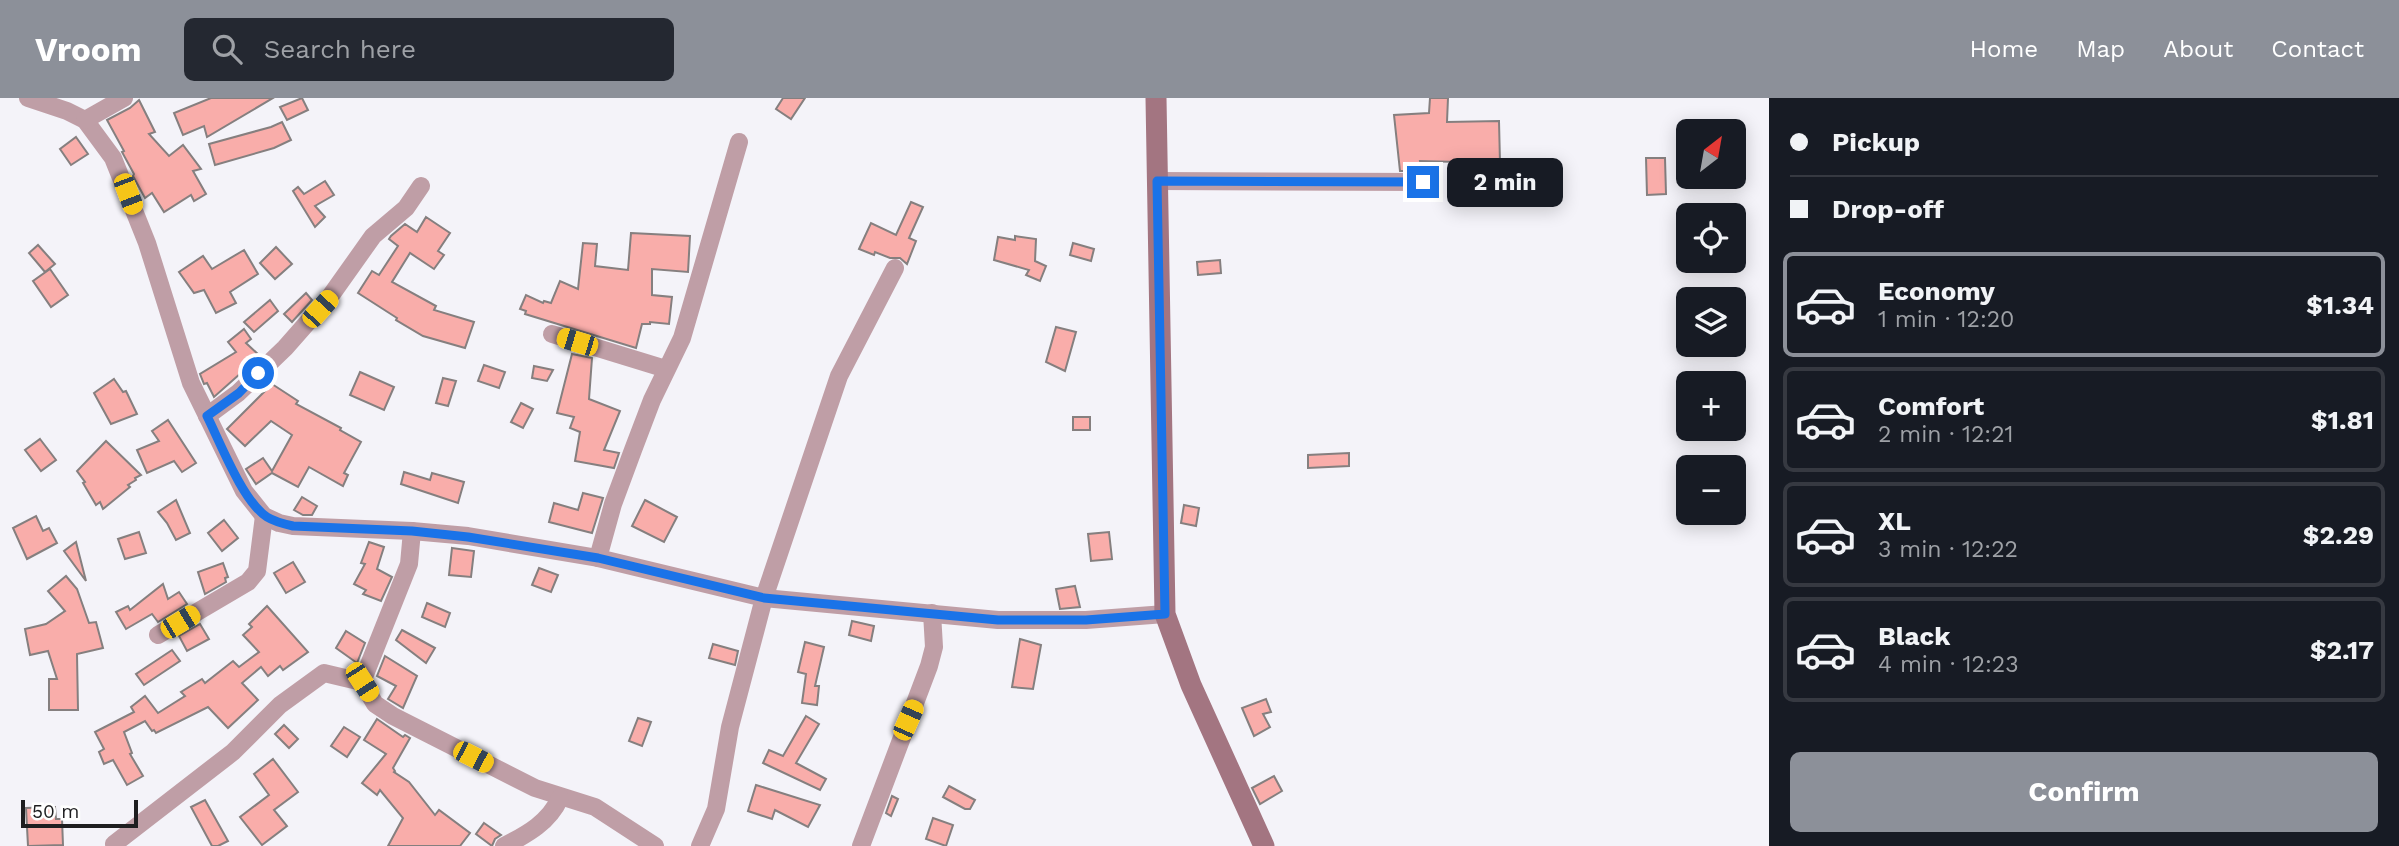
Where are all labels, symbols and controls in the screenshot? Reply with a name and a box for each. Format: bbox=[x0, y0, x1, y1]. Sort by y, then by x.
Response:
search box bbox=[184, 18, 674, 81]
text: Vroom bbox=[35, 30, 142, 69]
icon: search bbox=[208, 30, 246, 68]
text: Search here bbox=[264, 34, 416, 64]
text: Home bbox=[1970, 35, 2038, 63]
text: Map bbox=[2076, 35, 2125, 63]
text: About bbox=[2163, 35, 2233, 63]
text: Contact bbox=[2271, 35, 2364, 63]
north arrow bbox=[1676, 119, 1746, 189]
map controls bbox=[1676, 119, 1746, 525]
text: Pickup bbox=[1832, 127, 1920, 157]
callout: 2 min bbox=[1448, 158, 1563, 206]
route end bbox=[1407, 166, 1439, 198]
text: 2 min bbox=[1474, 169, 1536, 196]
car bbox=[111, 171, 146, 217]
text: Drop-off bbox=[1832, 194, 1944, 224]
button: locate bbox=[1676, 203, 1746, 273]
icon: car bbox=[1794, 273, 1857, 336]
text: Economy bbox=[1878, 276, 1995, 306]
car bbox=[299, 286, 342, 332]
button: layers bbox=[1676, 287, 1746, 357]
text: $1.34 bbox=[2306, 290, 2374, 320]
text: 1 min · 12:20 bbox=[1878, 306, 2014, 333]
car bbox=[554, 326, 601, 358]
route start bbox=[242, 357, 274, 389]
button: + bbox=[1676, 371, 1746, 441]
icon: car bbox=[1794, 388, 1857, 451]
text: Comfort bbox=[1878, 391, 1984, 421]
text: $1.81 bbox=[2311, 405, 2374, 435]
text: 2 min · 12:21 bbox=[1878, 421, 2014, 448]
button: − bbox=[1676, 455, 1746, 525]
icon: car bbox=[1794, 503, 1857, 566]
text: XL bbox=[1878, 506, 1911, 536]
text: $2.29 bbox=[2303, 520, 2374, 550]
text: 3 min · 12:22 bbox=[1878, 536, 2018, 563]
car bbox=[157, 602, 204, 642]
icon: car bbox=[1794, 618, 1857, 681]
text: Black bbox=[1878, 621, 1950, 651]
text: $2.17 bbox=[2310, 635, 2374, 665]
text: 4 min · 12:23 bbox=[1878, 651, 2019, 678]
car bbox=[342, 659, 383, 705]
car bbox=[890, 697, 927, 743]
car bbox=[450, 738, 497, 776]
button: Confirm bbox=[1790, 752, 2378, 832]
scale bar bbox=[21, 797, 138, 829]
text: 50 m bbox=[32, 800, 79, 823]

